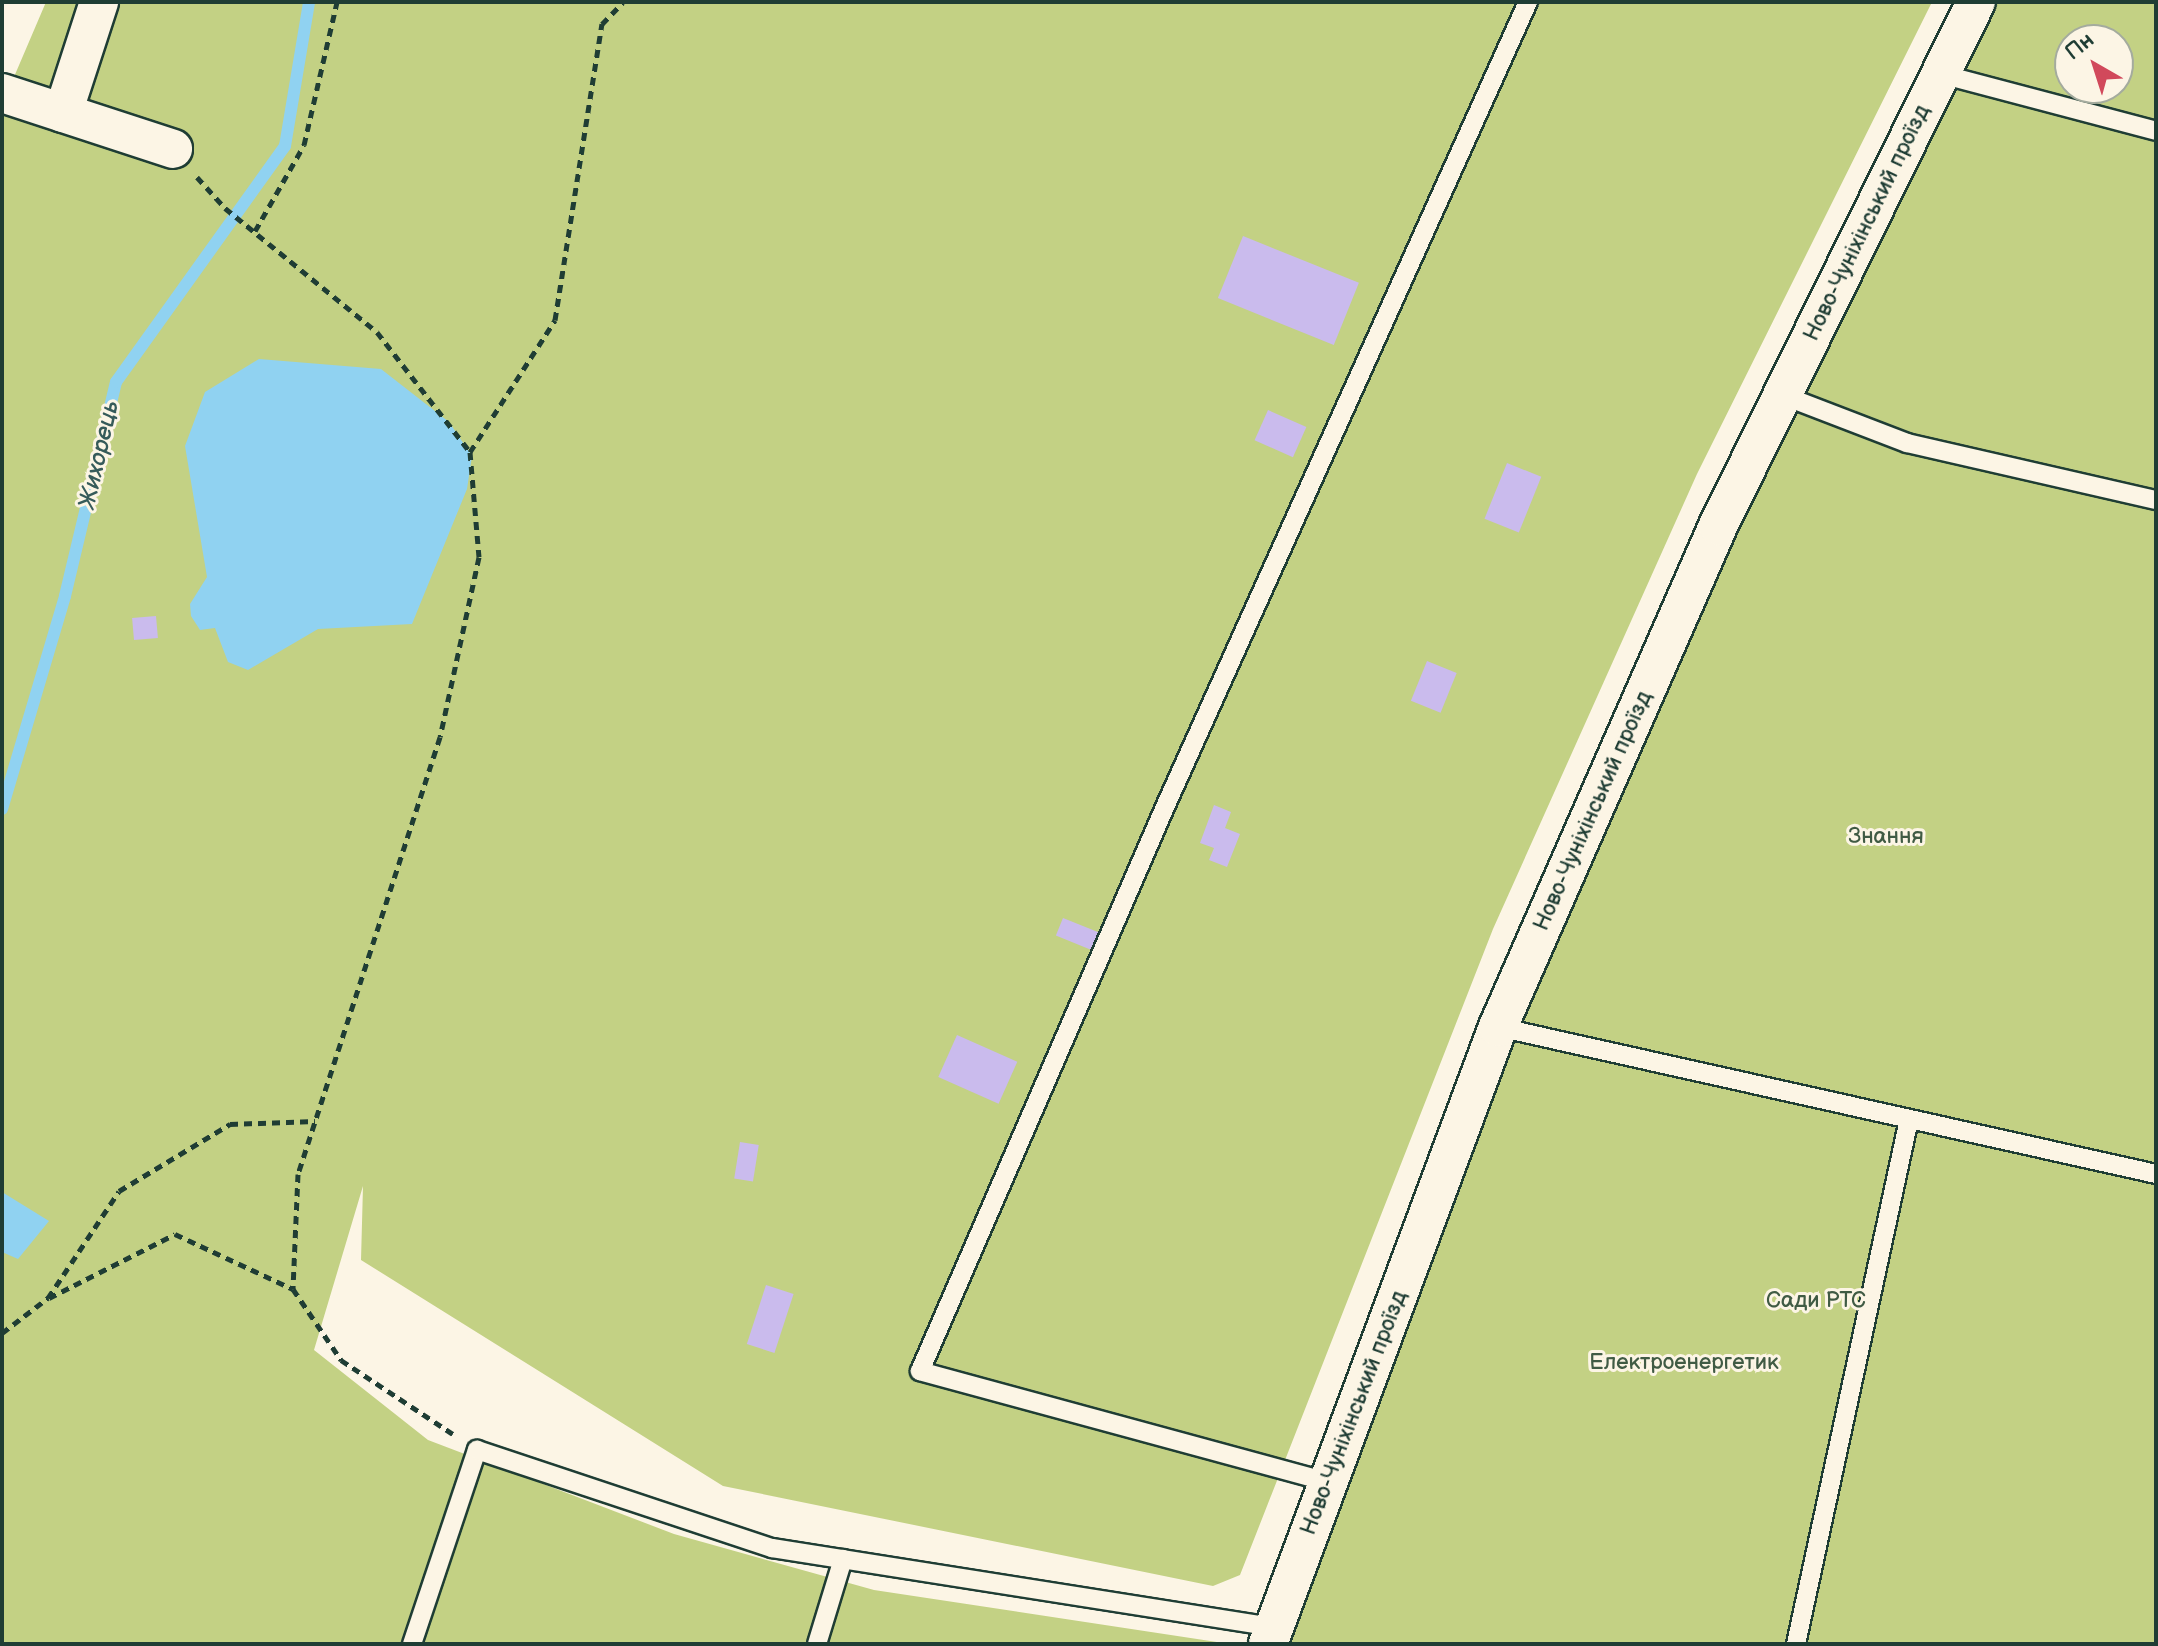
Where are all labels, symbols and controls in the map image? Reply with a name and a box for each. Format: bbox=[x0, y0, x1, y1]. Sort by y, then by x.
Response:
north arrow bbox=[2054, 24, 2134, 104]
text: Пн bbox=[2060, 27, 2100, 66]
street label: Ново-Чуніхінський проїзд bbox=[1798, 101, 1936, 345]
water label: Жихорець bbox=[73, 398, 125, 512]
street label: Ново-Чуніхінський проїзд bbox=[1528, 687, 1658, 935]
park label: Знання bbox=[1848, 824, 1924, 850]
street label: Ново-Чуніхінський проїзд bbox=[1295, 1287, 1413, 1539]
park label: Сади РТС bbox=[1766, 1288, 1866, 1314]
park label: Електроенергетик bbox=[1589, 1350, 1779, 1376]

